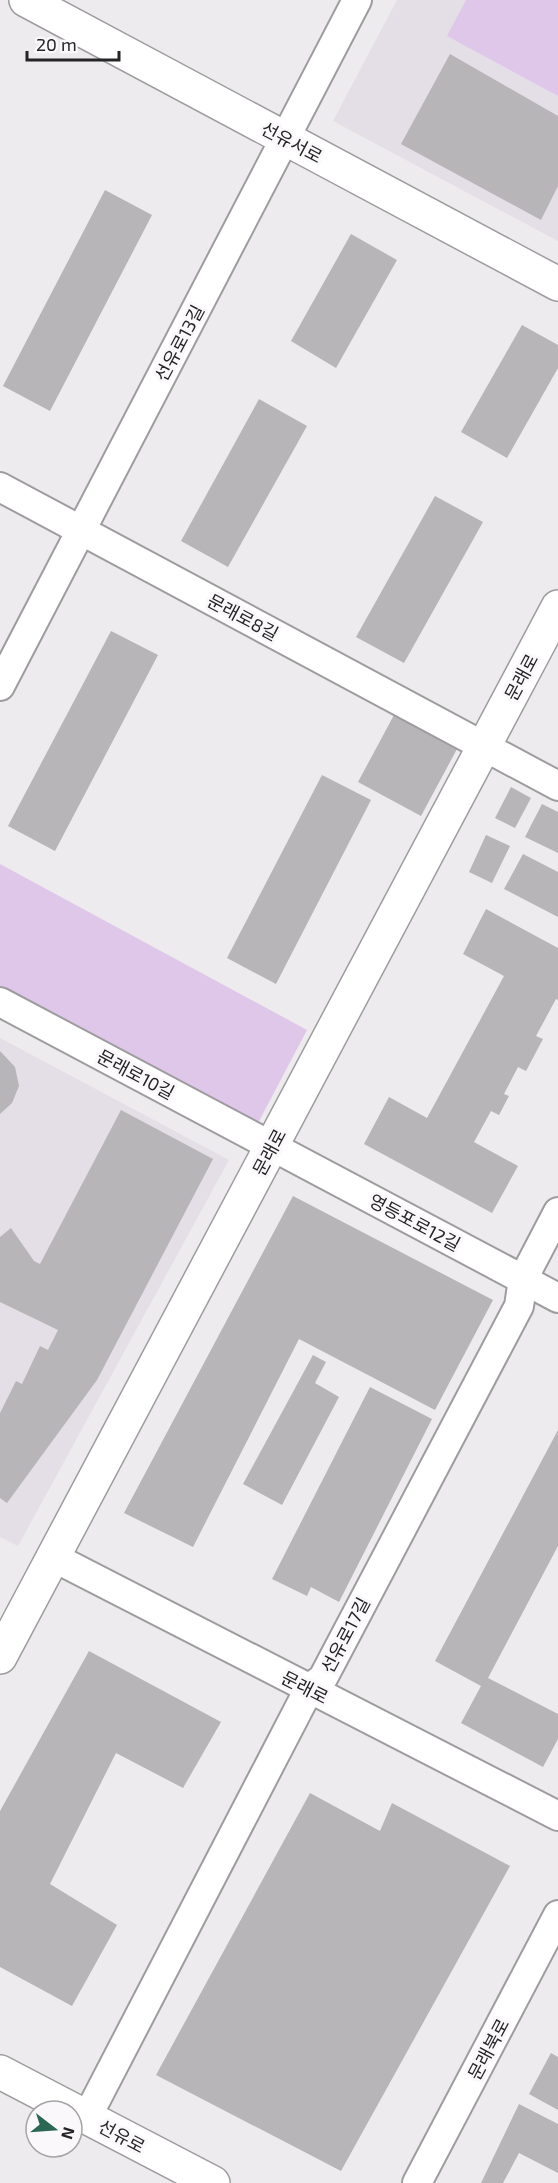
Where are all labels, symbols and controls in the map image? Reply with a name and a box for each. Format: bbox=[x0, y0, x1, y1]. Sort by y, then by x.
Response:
scale bar bbox=[27, 24, 118, 62]
text: 20 m bbox=[36, 33, 77, 55]
street label: 선유서로 bbox=[258, 117, 326, 167]
street label: 선유로13길 bbox=[150, 301, 208, 385]
street label: 문래로8길 bbox=[204, 589, 282, 645]
street label: 문래로 bbox=[500, 650, 542, 704]
street label: 문래로10길 bbox=[94, 1045, 178, 1103]
street label: 문래로 bbox=[248, 1125, 290, 1179]
street label: 영등포로12길 bbox=[366, 1189, 464, 1255]
street label: 선유로17길 bbox=[316, 1593, 374, 1677]
street label: 문래로 bbox=[278, 1666, 332, 1708]
street label: 문래북로 bbox=[463, 2015, 513, 2083]
north arrow bbox=[24, 2099, 84, 2159]
street label: 선유로 bbox=[95, 2115, 149, 2157]
text: N bbox=[58, 2125, 80, 2142]

